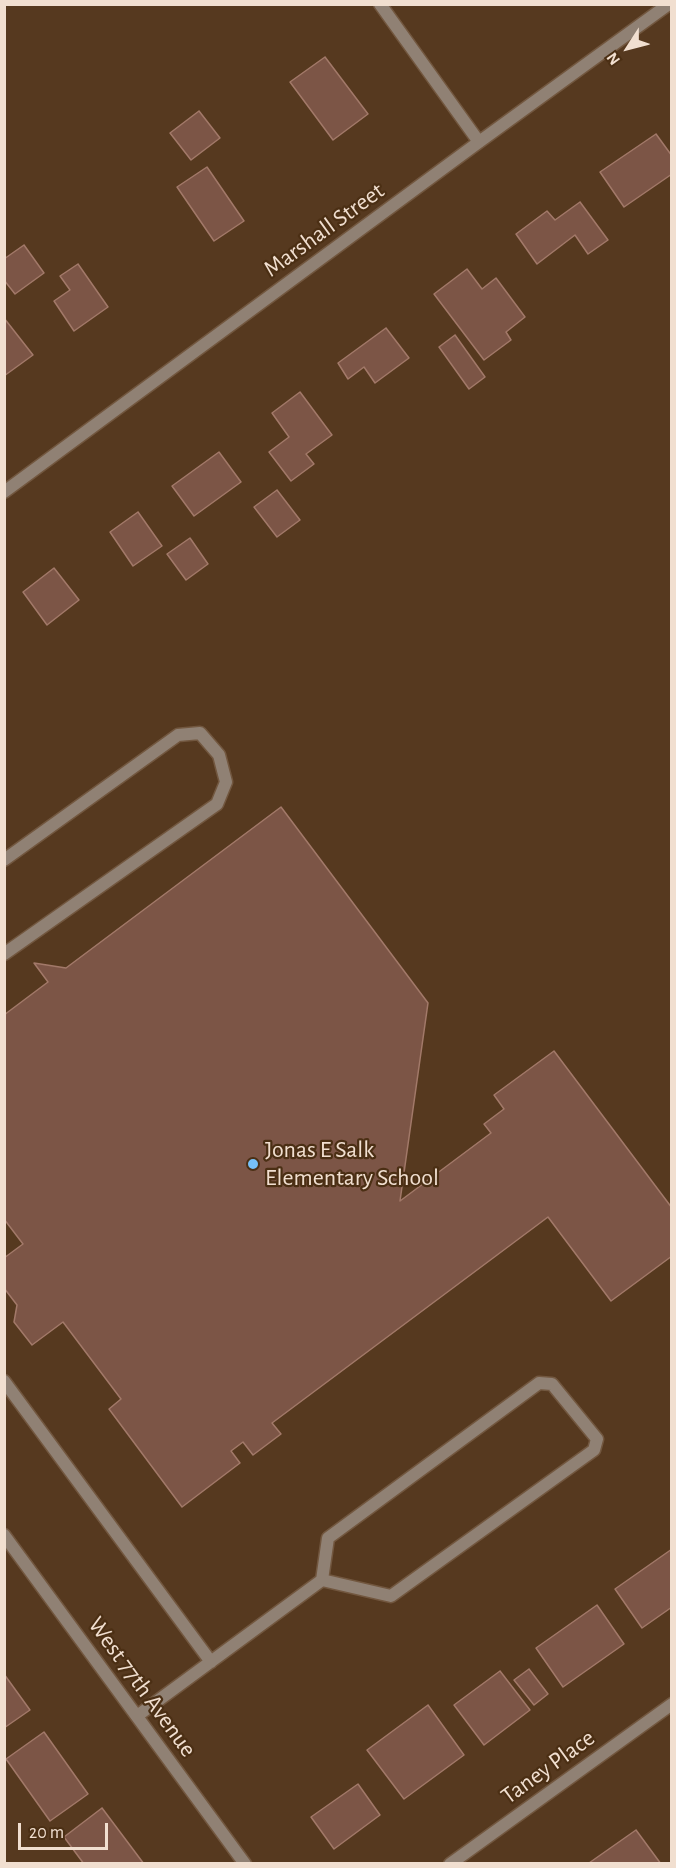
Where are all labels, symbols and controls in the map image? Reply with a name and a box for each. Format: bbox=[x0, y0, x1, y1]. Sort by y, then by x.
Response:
north arrow bbox=[598, 18, 658, 78]
text: N bbox=[604, 49, 623, 68]
street label: Marshall Street bbox=[258, 177, 390, 283]
place label: Jonas E Salk Elementary School bbox=[265, 1136, 439, 1192]
marker: Jonas E Salk Elementary School bbox=[246, 1157, 260, 1171]
street label: West 77th Avenue bbox=[82, 1611, 202, 1763]
street label: Taney Place bbox=[496, 1723, 600, 1811]
scale bar bbox=[21, 1811, 111, 1849]
text: 20 m bbox=[29, 1824, 64, 1842]

